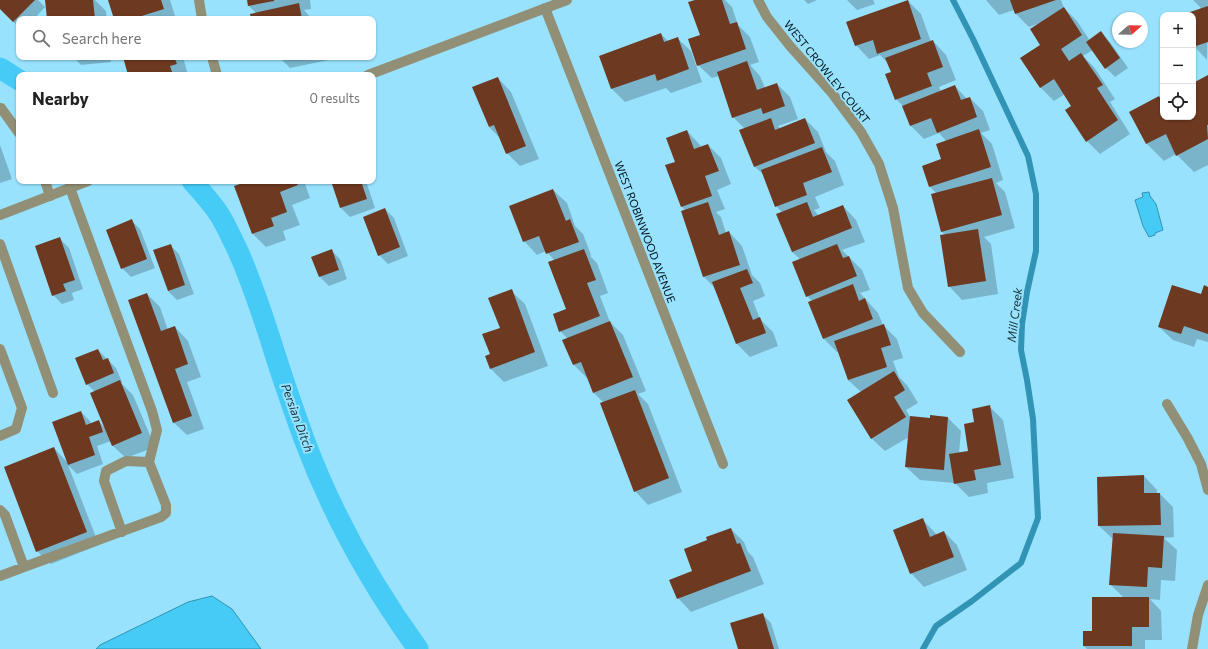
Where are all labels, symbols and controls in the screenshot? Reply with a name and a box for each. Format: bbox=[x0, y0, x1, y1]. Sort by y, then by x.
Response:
north arrow bbox=[1112, 12, 1148, 48]
map controls bbox=[1160, 12, 1196, 120]
button: + bbox=[1160, 12, 1196, 48]
search box bbox=[16, 16, 376, 60]
street label: WEST CROWLEY COURT bbox=[782, 18, 873, 126]
icon: search bbox=[30, 27, 52, 49]
text: Search here bbox=[62, 29, 141, 47]
button: − bbox=[1160, 48, 1196, 84]
button: locate bbox=[1160, 84, 1196, 120]
text: Nearby bbox=[32, 88, 89, 109]
text: 0 results bbox=[309, 90, 360, 106]
street label: WEST ROBINWOOD AVENUE bbox=[612, 159, 679, 305]
water label: Mill Creek bbox=[1004, 286, 1024, 343]
water label: Persian Ditch bbox=[279, 382, 317, 454]

